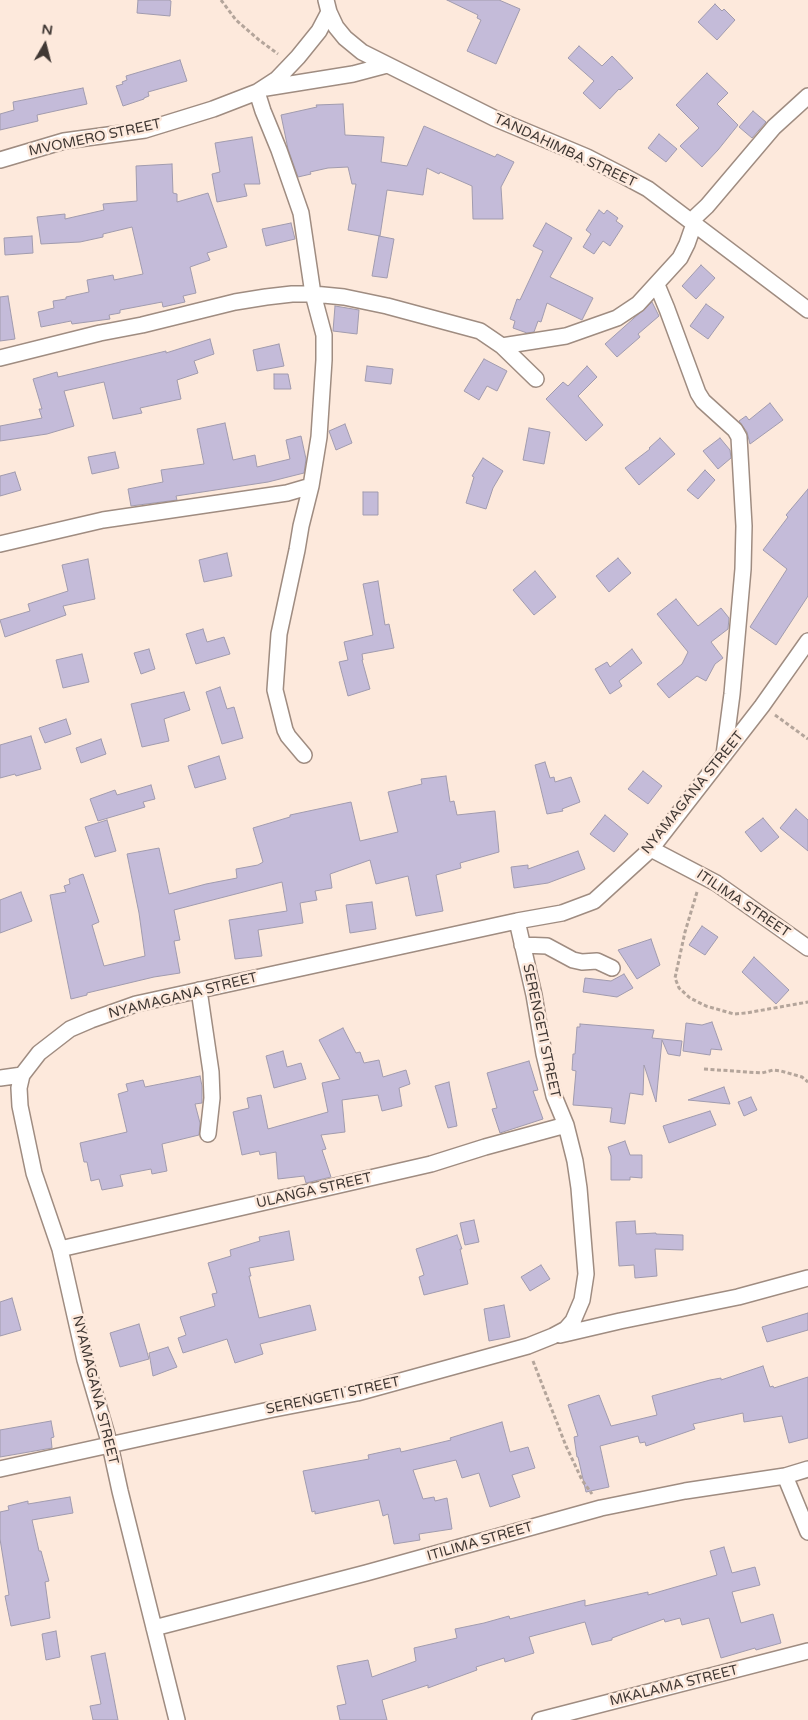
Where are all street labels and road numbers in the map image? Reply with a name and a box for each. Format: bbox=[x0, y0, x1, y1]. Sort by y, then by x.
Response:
street label: TANDAHIMBA STREET bbox=[491, 111, 639, 191]
street label: MVOMERO STREET bbox=[27, 116, 163, 160]
street label: NYAMAGANA STREET bbox=[638, 728, 748, 858]
street label: ITILIMA STREET bbox=[693, 867, 793, 941]
street label: SERENGETI STREET bbox=[519, 963, 563, 1099]
street label: NYAMAGANA STREET bbox=[107, 969, 259, 1023]
street label: ULANGA STREET bbox=[255, 1170, 373, 1212]
street label: NYAMAGANA STREET bbox=[68, 1314, 122, 1466]
street label: SERENGETI STREET bbox=[265, 1374, 401, 1418]
street label: ITILIMA STREET bbox=[425, 1519, 535, 1565]
street label: MKALAMA STREET bbox=[608, 1662, 740, 1710]

